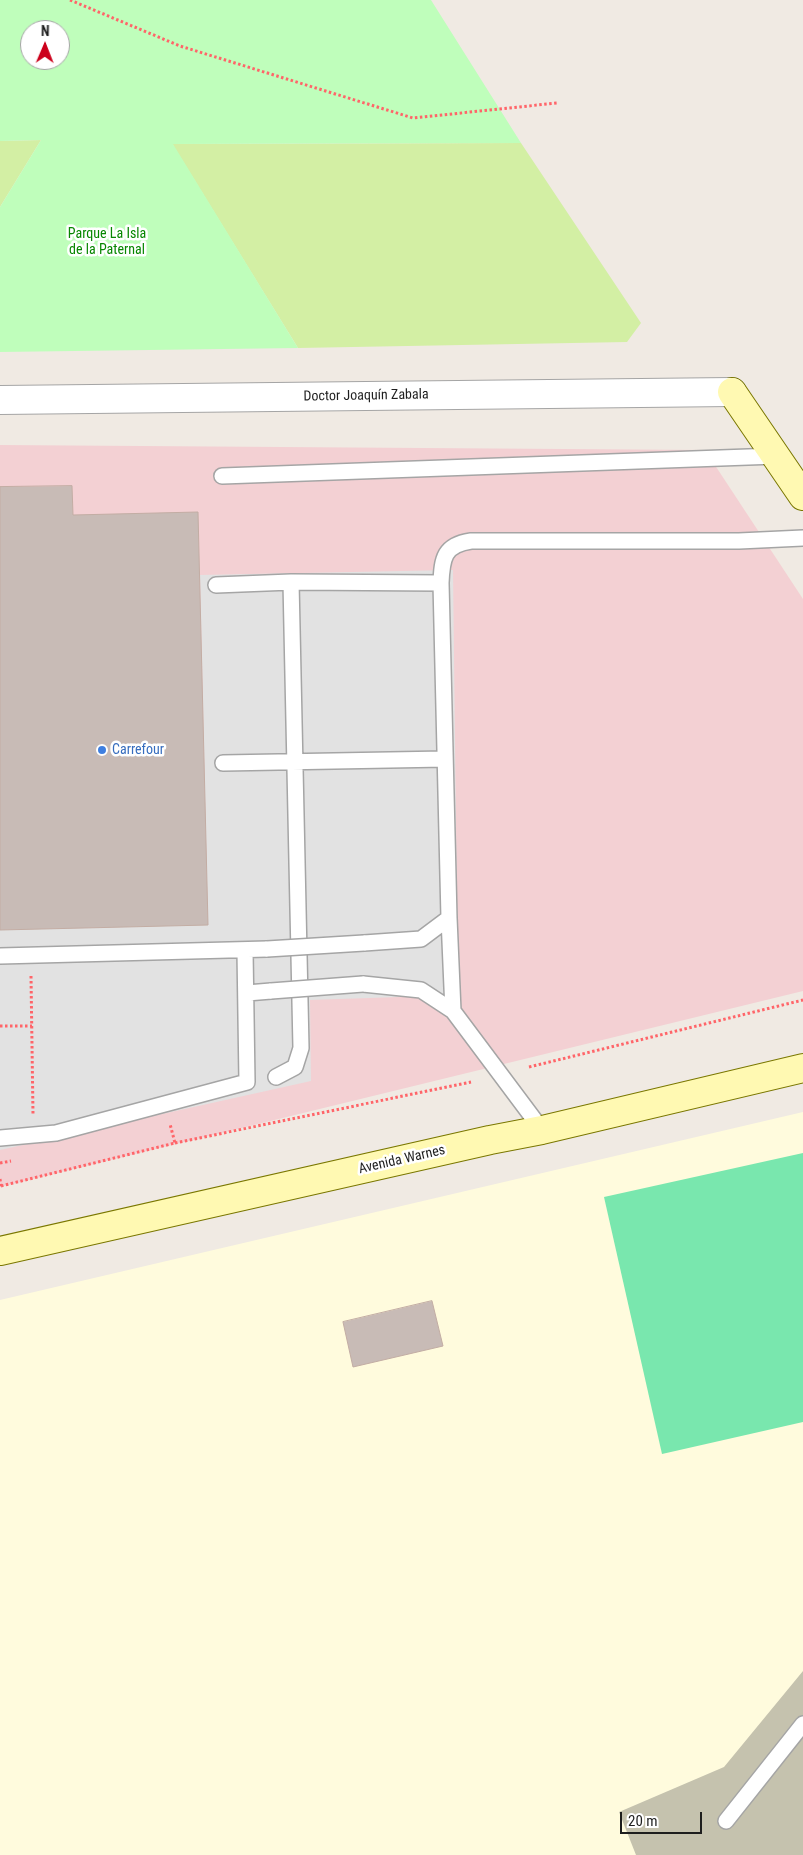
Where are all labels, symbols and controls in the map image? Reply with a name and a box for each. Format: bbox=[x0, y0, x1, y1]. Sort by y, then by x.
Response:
north arrow bbox=[20, 20, 70, 70]
text: N bbox=[41, 23, 50, 39]
park label: Parque La Isla de la Paternal bbox=[68, 226, 146, 258]
street label: Doctor Joaquín Zabala bbox=[303, 387, 429, 405]
place label: Carrefour bbox=[112, 742, 164, 758]
marker: Carrefour bbox=[96, 744, 108, 756]
street label: Avenida Warnes bbox=[357, 1142, 447, 1178]
scale bar bbox=[623, 1802, 706, 1834]
text: 20 m bbox=[628, 1812, 658, 1830]

